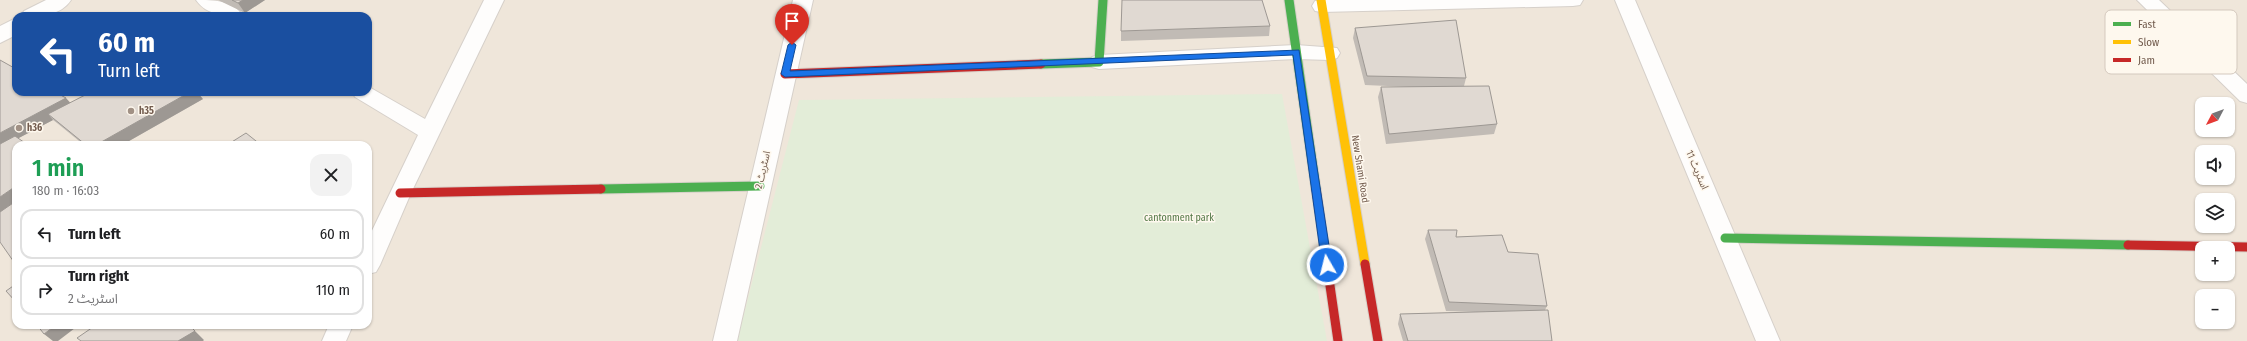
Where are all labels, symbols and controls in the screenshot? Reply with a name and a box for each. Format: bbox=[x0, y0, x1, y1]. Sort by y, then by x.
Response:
pin bbox=[775, 4, 809, 45]
icon: arrive bbox=[781, 10, 803, 32]
legend bbox=[2105, 10, 2237, 74]
text: Fast bbox=[2138, 18, 2156, 31]
text: 60 m bbox=[98, 26, 155, 59]
icon: left bbox=[32, 28, 84, 80]
text: Slow bbox=[2138, 36, 2159, 49]
text: Jam bbox=[2138, 54, 2155, 67]
text: Turn left bbox=[98, 60, 160, 82]
north arrow bbox=[2195, 97, 2235, 137]
map controls bbox=[2195, 97, 2235, 329]
place label: h35 bbox=[139, 105, 154, 117]
marker: h35 bbox=[126, 106, 136, 116]
place label: h36 bbox=[27, 122, 42, 134]
marker: h36 bbox=[14, 123, 24, 133]
street label: New Shami Road bbox=[1349, 134, 1371, 204]
button: sound bbox=[2195, 145, 2235, 185]
street label: اسٹریٹ 11 bbox=[1683, 149, 1711, 191]
street label: اسٹریٹ 2 bbox=[753, 150, 773, 190]
text: 1 min bbox=[32, 154, 84, 182]
button: close bbox=[310, 154, 352, 196]
text: 180 m · 16:03 bbox=[32, 183, 99, 198]
button: layers bbox=[2195, 193, 2235, 233]
park label: cantonment park bbox=[1144, 212, 1214, 224]
icon: left bbox=[34, 223, 56, 245]
text: Turn left bbox=[68, 225, 121, 243]
text: 60 m bbox=[320, 225, 350, 243]
button: + bbox=[2195, 241, 2235, 281]
position arrow bbox=[1306, 244, 1348, 286]
text: Turn right bbox=[68, 267, 129, 285]
icon: right bbox=[34, 279, 56, 301]
text: 110 m bbox=[316, 281, 350, 299]
button: − bbox=[2195, 289, 2235, 329]
text: اسٹریٹ 2 bbox=[68, 291, 118, 306]

